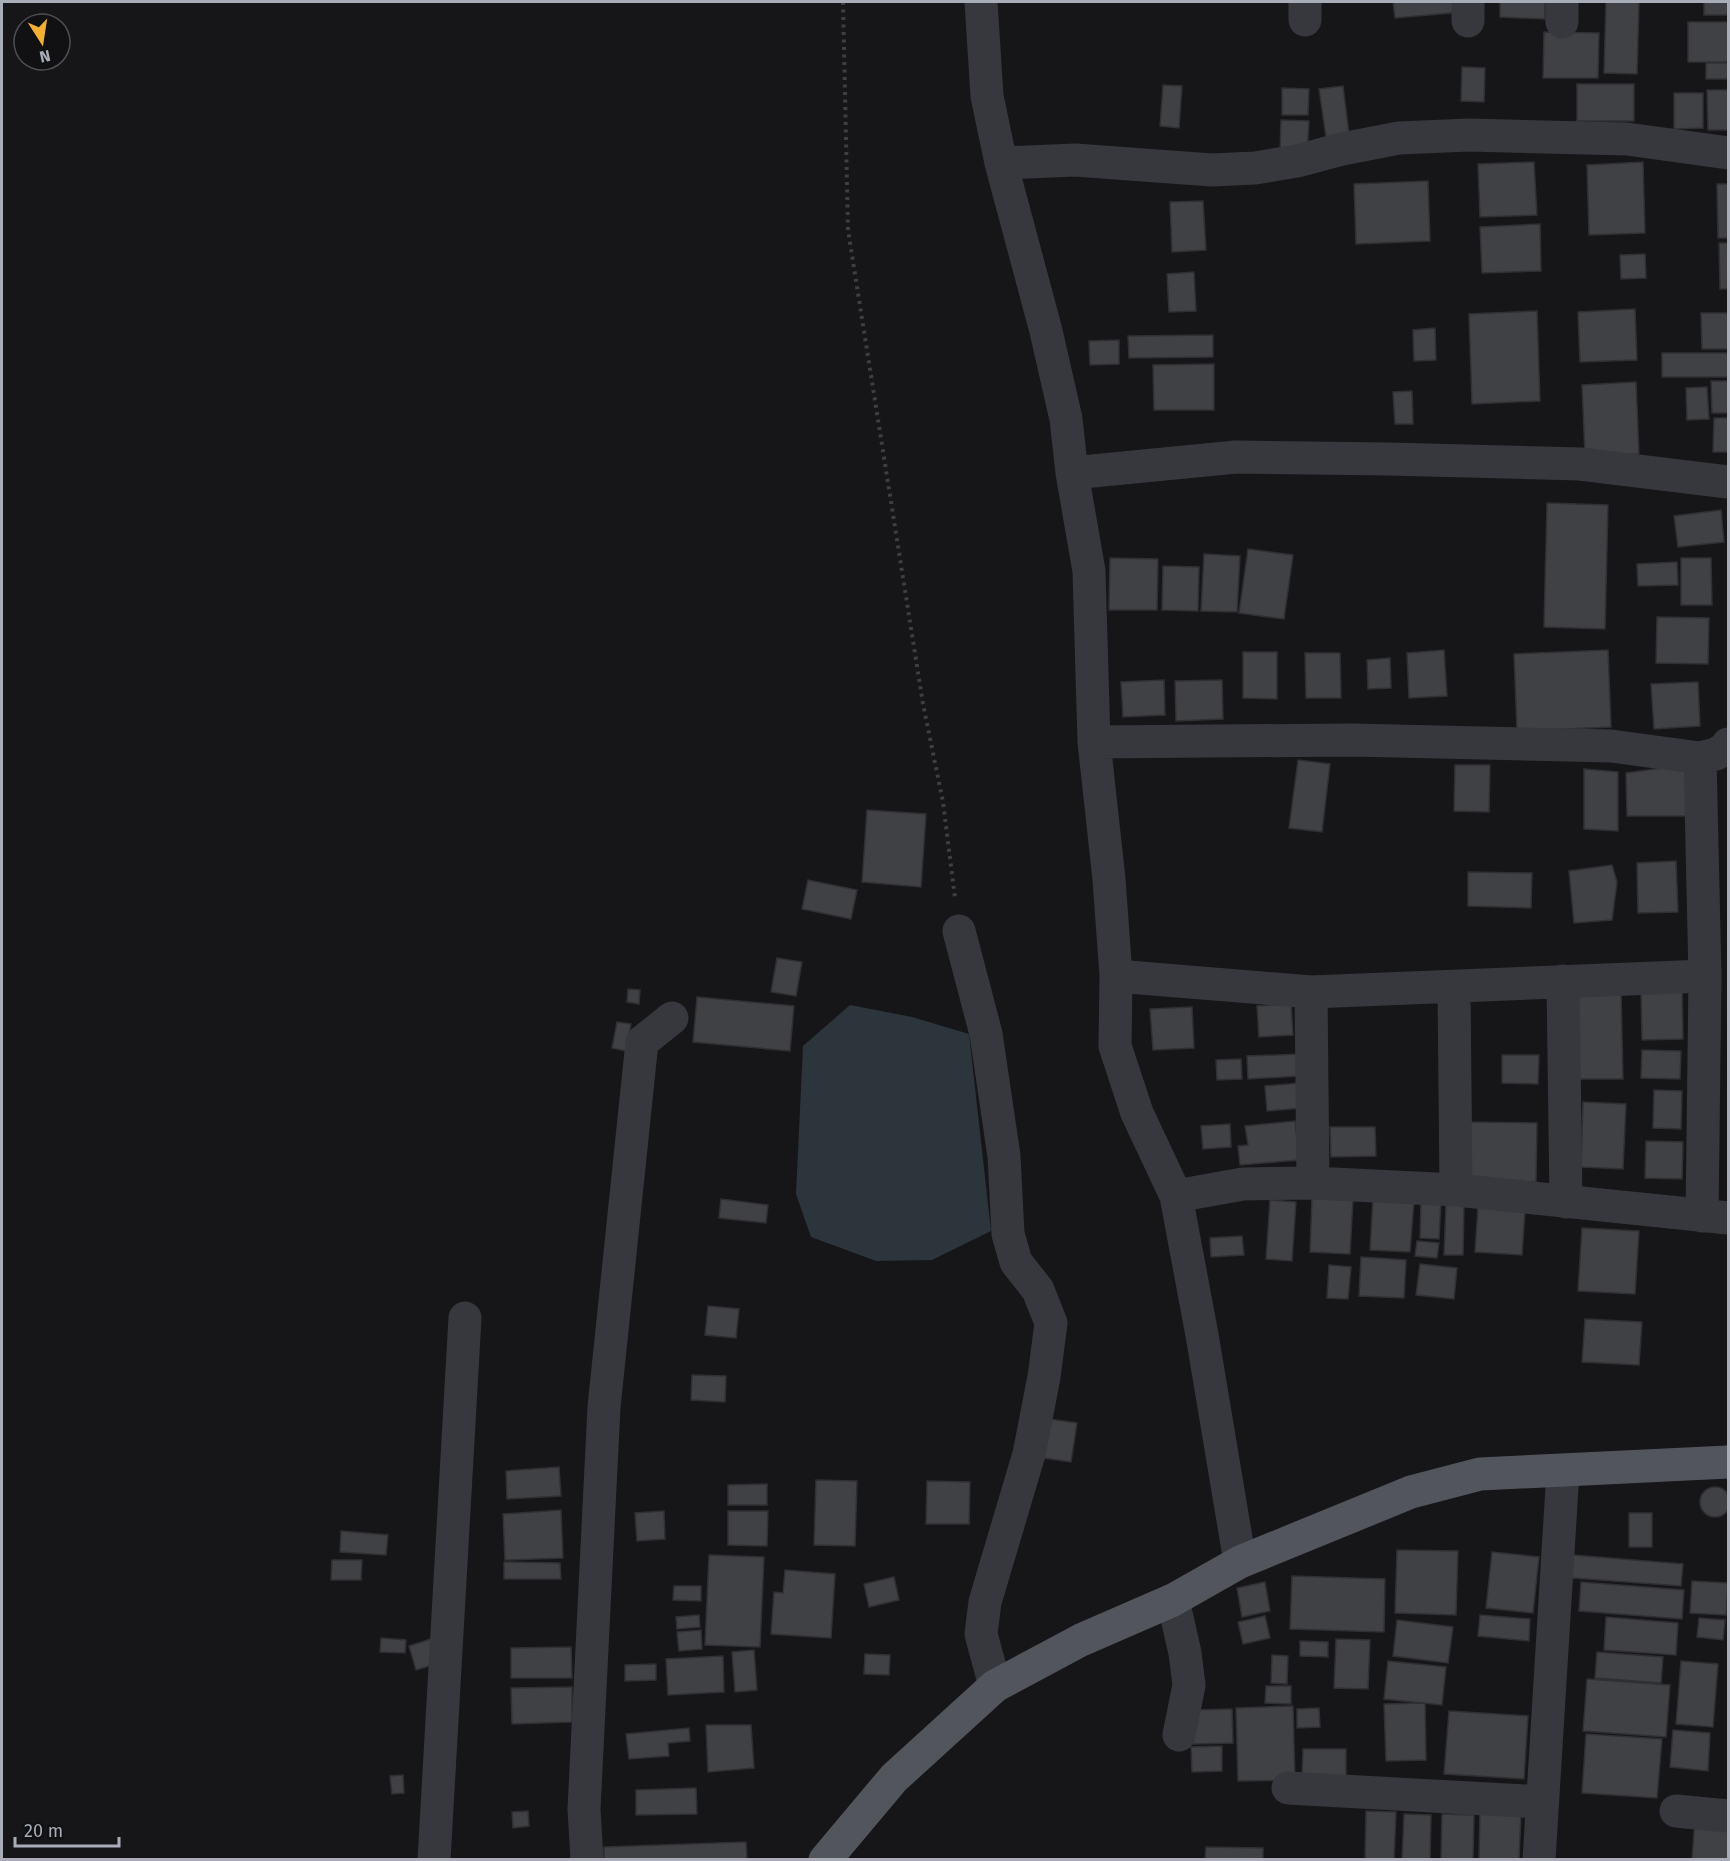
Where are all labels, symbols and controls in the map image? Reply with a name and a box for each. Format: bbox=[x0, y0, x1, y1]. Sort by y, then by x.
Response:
north arrow bbox=[12, 12, 72, 72]
text: N bbox=[38, 46, 52, 67]
scale bar bbox=[15, 1810, 118, 1848]
text: 20 m bbox=[24, 1820, 63, 1842]

